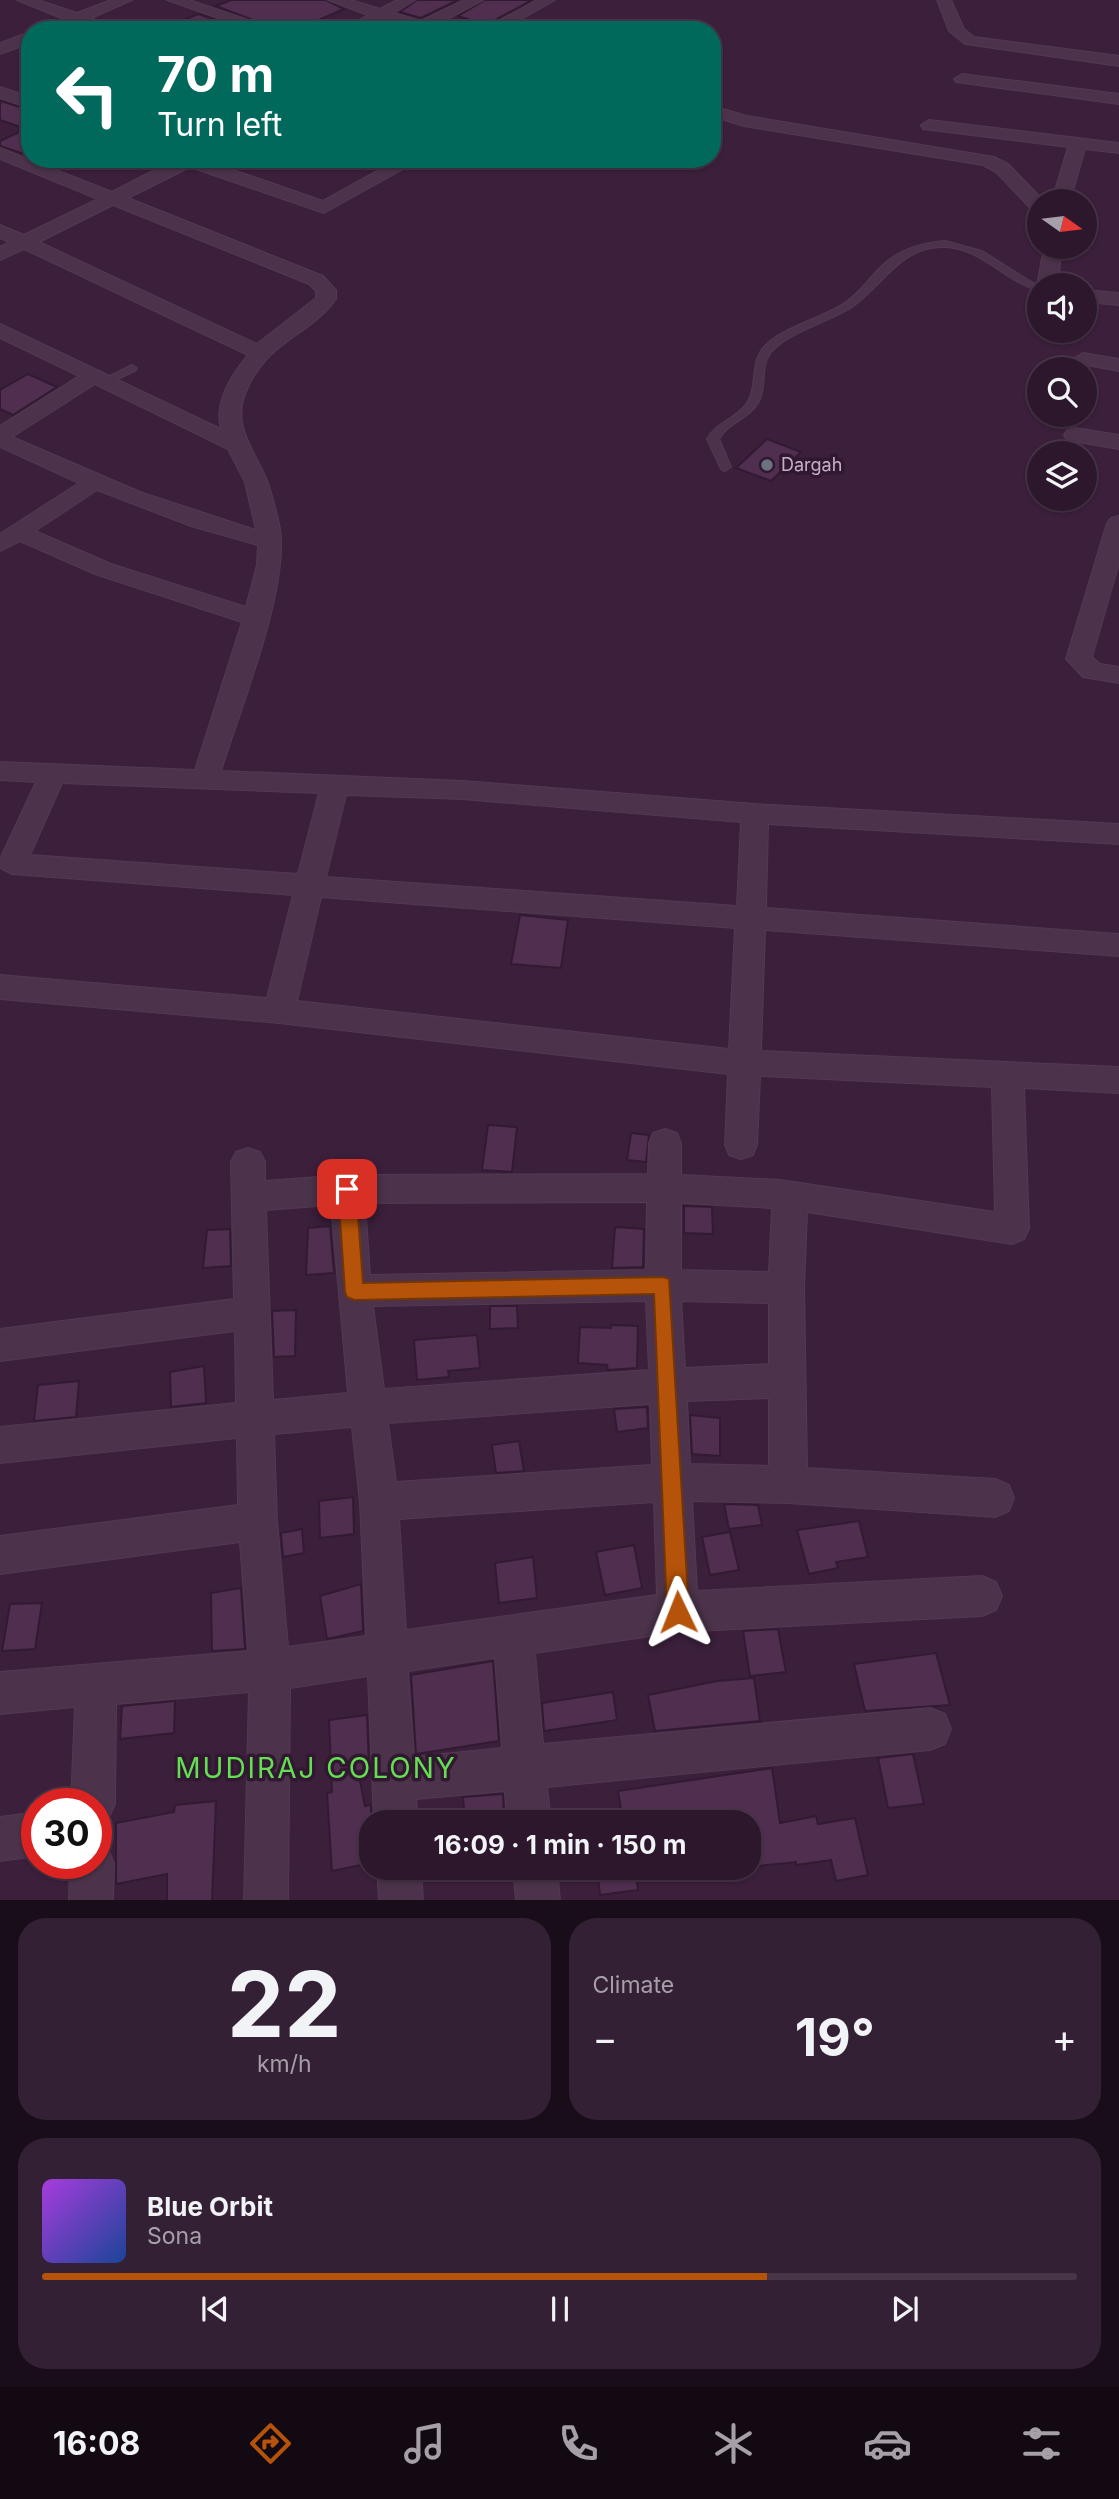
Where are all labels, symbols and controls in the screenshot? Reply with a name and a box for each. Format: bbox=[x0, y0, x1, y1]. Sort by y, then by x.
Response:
text: 70 m bbox=[157, 45, 274, 104]
icon: left bbox=[42, 49, 133, 140]
text: Turn left bbox=[157, 105, 282, 144]
north arrow bbox=[1027, 189, 1097, 259]
map controls bbox=[1027, 189, 1097, 511]
button: sound bbox=[1027, 273, 1097, 343]
button: search bbox=[1027, 357, 1097, 427]
button: layers bbox=[1027, 441, 1097, 511]
place label: Dargah bbox=[781, 454, 842, 475]
marker: Dargah bbox=[759, 457, 775, 473]
pin bbox=[317, 1159, 377, 1219]
icon: arrive bbox=[328, 1170, 366, 1208]
position arrow bbox=[641, 1575, 715, 1649]
district label: MUDIRAJ COLONY bbox=[175, 1751, 457, 1785]
speed limit sign: 30 bbox=[21, 1788, 112, 1879]
text: 16:09 · 1 min · 150 m bbox=[434, 1829, 686, 1860]
text: 22 bbox=[227, 1949, 342, 2059]
text: Climate bbox=[593, 1971, 674, 1999]
text: 19° bbox=[795, 2006, 875, 2069]
text: − bbox=[593, 2015, 618, 2061]
text: + bbox=[1052, 2015, 1077, 2061]
text: km/h bbox=[257, 2050, 312, 2078]
text: Blue Orbit bbox=[147, 2191, 273, 2222]
text: Sona bbox=[147, 2222, 202, 2250]
icon: previous bbox=[196, 2290, 234, 2328]
icon: pause bbox=[541, 2290, 579, 2328]
icon: next bbox=[886, 2290, 924, 2328]
icon: directions bbox=[246, 2419, 295, 2468]
icon: music bbox=[400, 2419, 449, 2468]
icon: phone bbox=[554, 2419, 603, 2468]
icon: climate bbox=[709, 2419, 758, 2468]
icon: car bbox=[863, 2419, 912, 2468]
icon: filters bbox=[1017, 2419, 1066, 2468]
text: 16:08 bbox=[53, 2424, 140, 2463]

